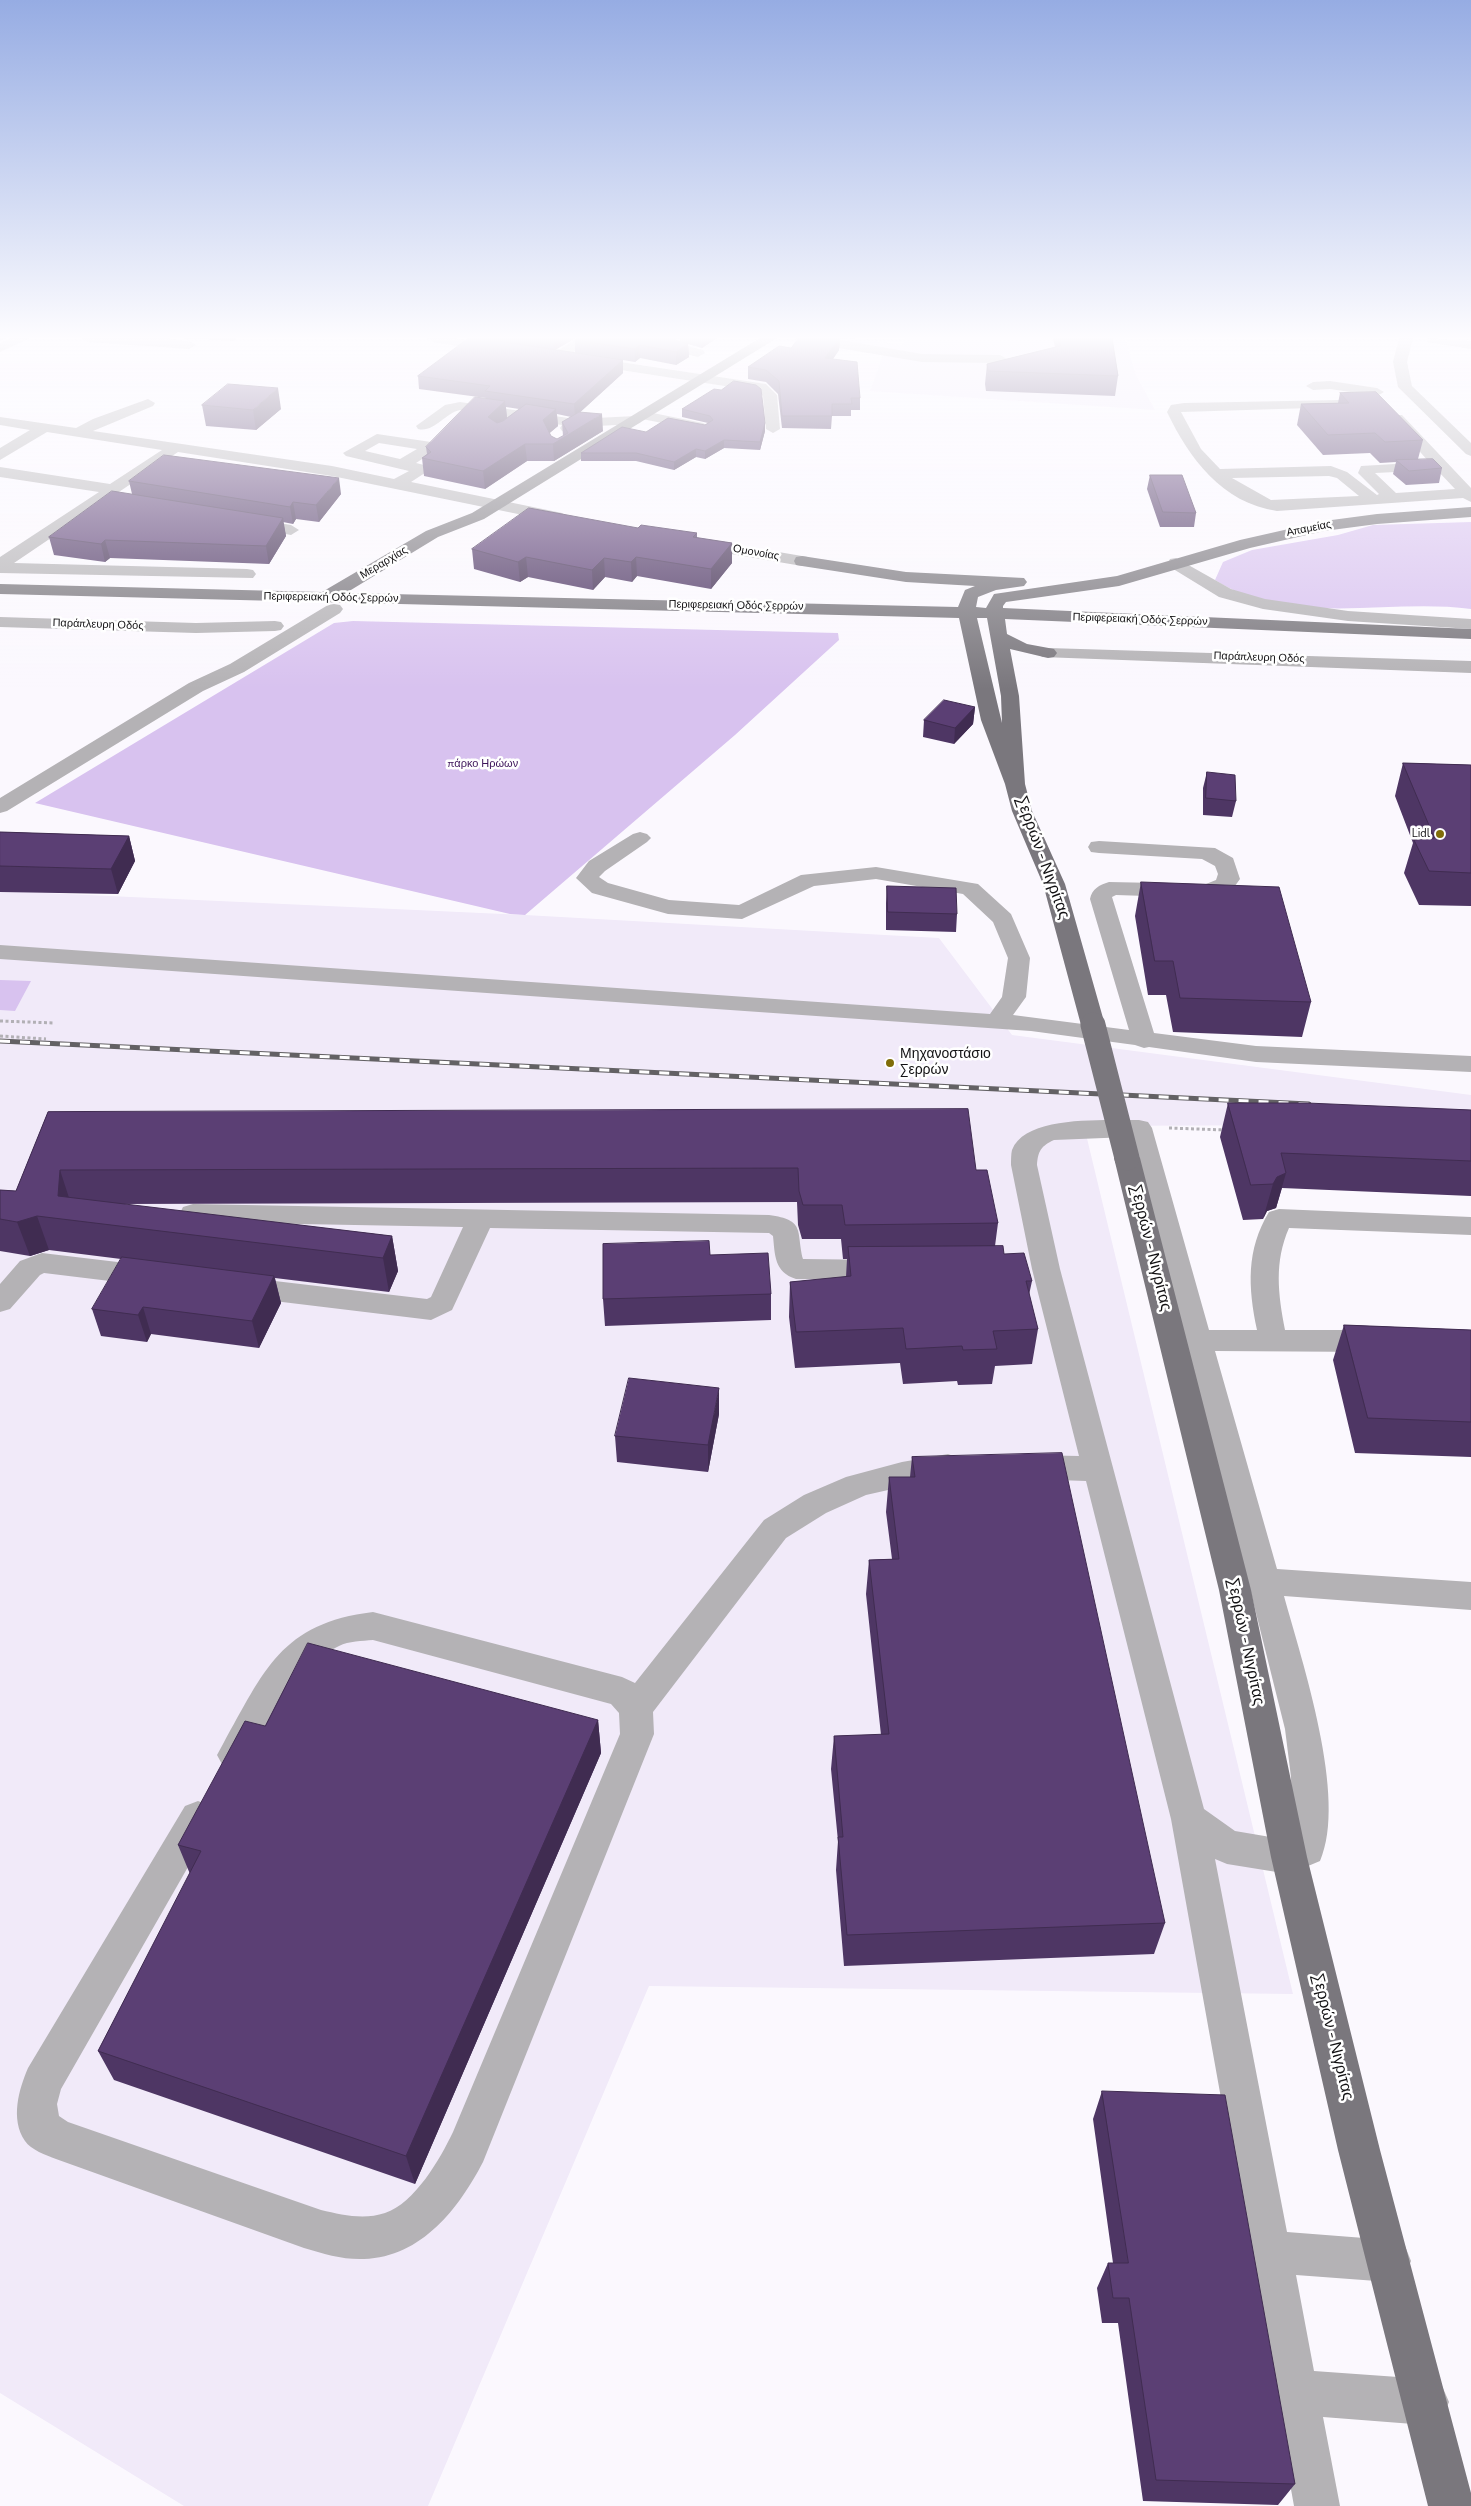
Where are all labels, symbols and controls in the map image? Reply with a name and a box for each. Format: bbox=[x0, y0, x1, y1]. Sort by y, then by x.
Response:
street label: Απαμείας bbox=[1285, 518, 1333, 540]
street label: Ομονοίας bbox=[732, 542, 780, 564]
street label: Μεραρχίας bbox=[358, 544, 410, 582]
street label: Περιφερειακή Οδός Σερρών bbox=[263, 590, 399, 606]
street label: Περιφερειακή Οδός Σερρών bbox=[668, 598, 804, 614]
street label: Περιφερειακή Οδός Σερρών bbox=[1072, 611, 1208, 629]
street label: Παράπλευρη Οδός bbox=[52, 617, 144, 633]
street label: Παράπλευρη Οδός bbox=[1213, 650, 1305, 666]
park label: πάρκο Ηρώων bbox=[448, 757, 518, 771]
street label: Σερρών - Νιγρίτας bbox=[1011, 794, 1073, 922]
place label: Lidl bbox=[1412, 827, 1430, 841]
marker: Lidl bbox=[1434, 828, 1446, 840]
place label: Μηχανοστάσιο Σερρών bbox=[900, 1047, 991, 1080]
marker: Μηχανοστάσιο Σερρών bbox=[884, 1057, 896, 1069]
street label: Σερρών - Νιγρίτας bbox=[1125, 1183, 1175, 1313]
street label: Σερρών - Νιγρίτας bbox=[1222, 1577, 1268, 1707]
street label: Σερρών - Νιγρίτας bbox=[1307, 1972, 1357, 2102]

